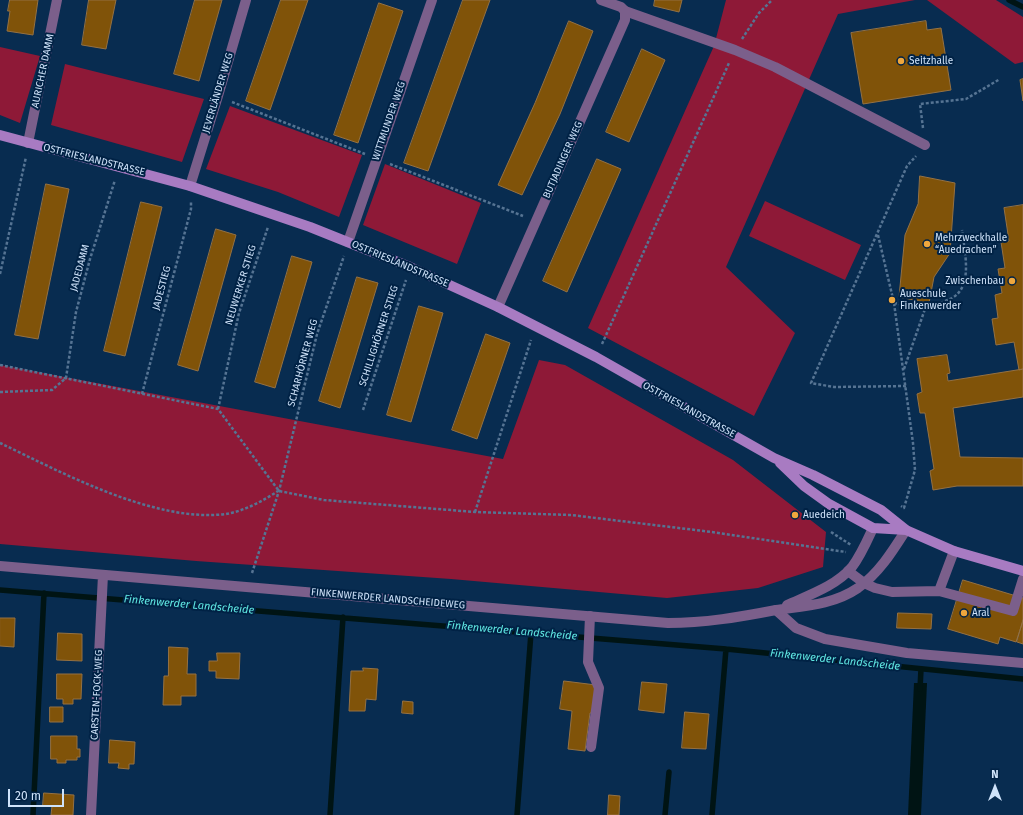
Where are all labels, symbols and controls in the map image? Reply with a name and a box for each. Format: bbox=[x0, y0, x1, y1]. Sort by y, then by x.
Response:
street label: AURICHER DAMM bbox=[29, 33, 57, 109]
street label: JEVERLÄNDER WEG bbox=[200, 51, 236, 135]
place label: Seitzhalle bbox=[909, 55, 953, 67]
marker: Seitzhalle bbox=[896, 56, 906, 66]
street label: WITTMUNDER WEG bbox=[370, 80, 408, 162]
street label: BUTJADINGER WEG bbox=[541, 120, 585, 200]
street label: OSTFRIESLANDSTRASSE bbox=[42, 142, 146, 178]
place label: Mehrzweckhalle “Auedrachen” bbox=[935, 232, 1007, 256]
street label: OSTFRIESLANDSTRASSE bbox=[350, 238, 450, 290]
marker: Mehrzweckhalle “Auedrachen” bbox=[922, 239, 932, 249]
street label: JADEDAMM bbox=[68, 243, 92, 293]
street label: NEUWERKER STIEG bbox=[223, 243, 259, 327]
street label: JADESTIEG bbox=[150, 265, 174, 311]
place label: Zwischenbau bbox=[945, 275, 1004, 287]
marker: Zwischenbau bbox=[1007, 276, 1017, 286]
street label: SCHILLIGHÖRNER STIEG bbox=[357, 284, 401, 388]
place label: Aueschule Finkenwerder bbox=[900, 288, 961, 312]
marker: Aueschule Finkenwerder bbox=[887, 295, 897, 305]
street label: SCHARHÖRNER WEG bbox=[286, 318, 320, 408]
street label: OSTFRIESLANDSTRASSE bbox=[641, 379, 737, 441]
place label: Auedeich bbox=[803, 509, 845, 521]
marker: Auedeich bbox=[790, 510, 800, 520]
street label: FINKENWERDER LANDSCHEIDEWEG bbox=[310, 586, 466, 612]
water label: Finkenwerder Landscheide bbox=[123, 593, 255, 617]
place label: Aral bbox=[972, 607, 990, 619]
marker: Aral bbox=[959, 608, 969, 618]
water label: Finkenwerder Landscheide bbox=[446, 619, 578, 643]
water label: Finkenwerder Landscheide bbox=[769, 647, 901, 673]
street label: CARSTEN-FOCK-WEG bbox=[89, 649, 105, 741]
north arrow bbox=[975, 767, 1015, 807]
text: N bbox=[991, 768, 999, 781]
scale bar bbox=[10, 781, 66, 807]
text: 20 m bbox=[15, 789, 41, 803]

